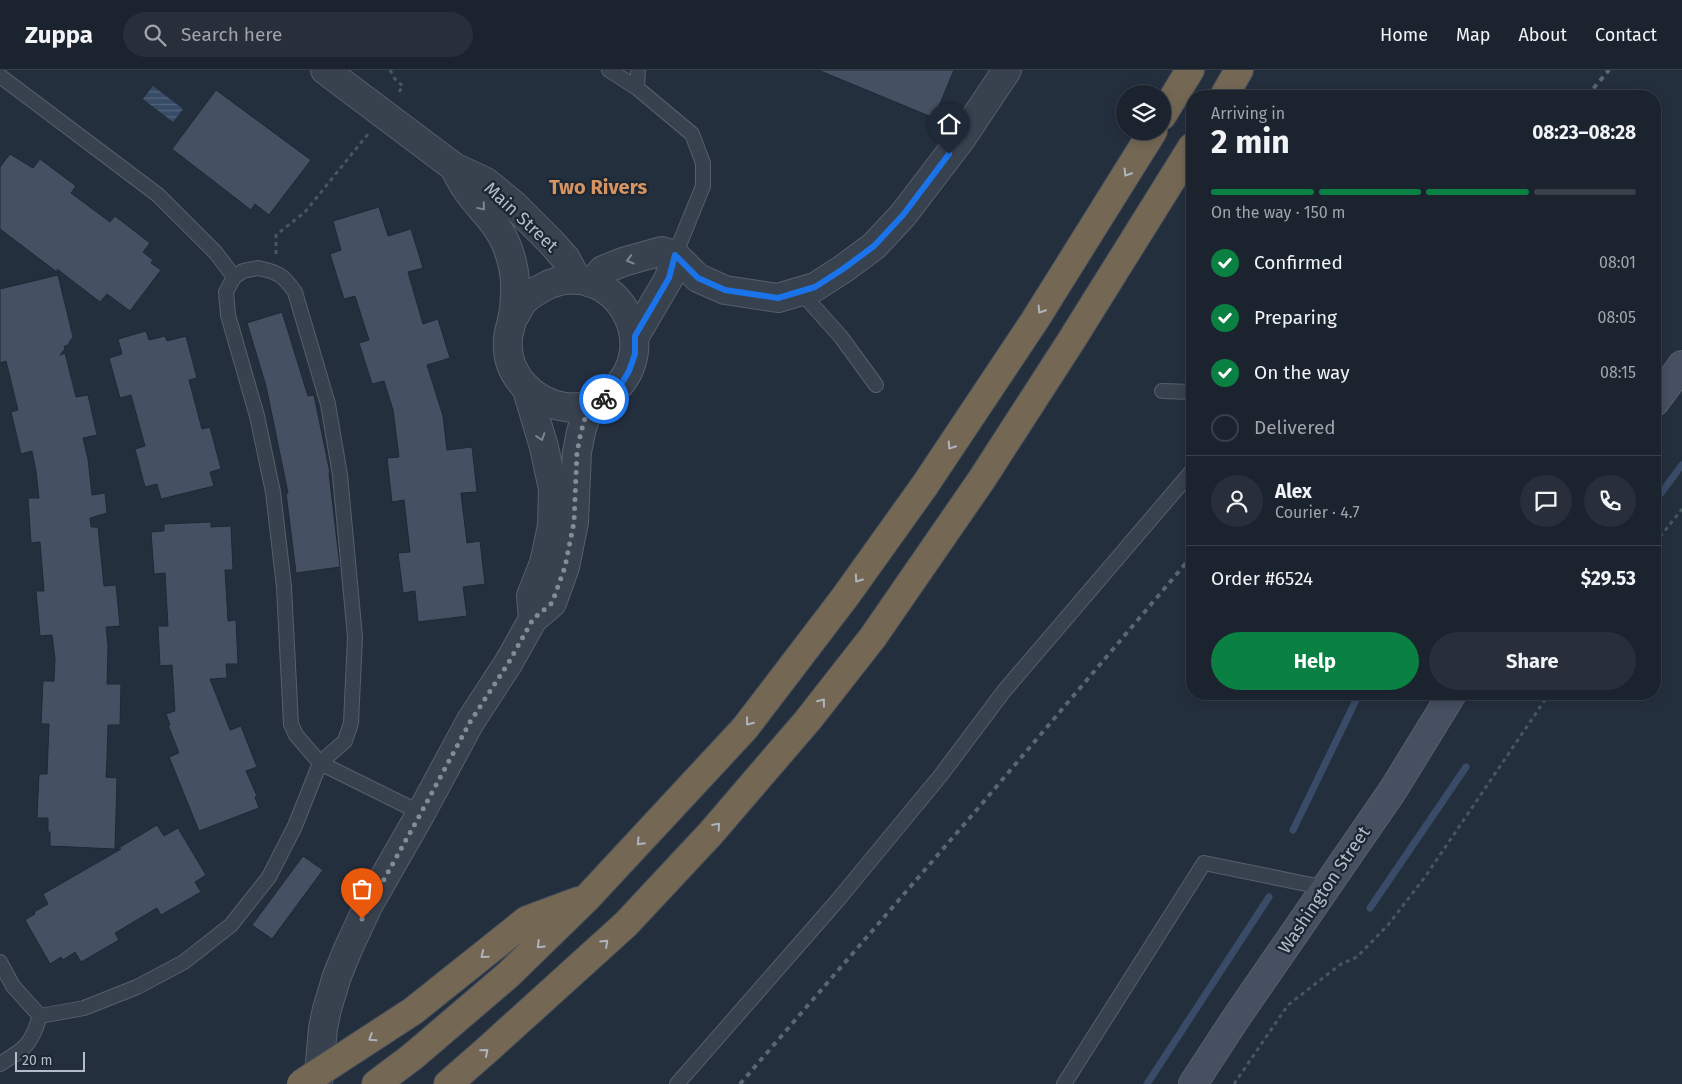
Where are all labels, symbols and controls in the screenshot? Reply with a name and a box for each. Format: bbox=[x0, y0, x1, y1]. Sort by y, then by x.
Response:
search box bbox=[123, 12, 473, 57]
text: Zuppa bbox=[25, 21, 93, 49]
icon: search bbox=[141, 21, 169, 49]
text: Search here bbox=[181, 23, 282, 46]
text: Home bbox=[1380, 24, 1428, 46]
text: Map bbox=[1456, 24, 1490, 46]
text: About bbox=[1518, 24, 1567, 46]
text: Contact bbox=[1595, 24, 1657, 46]
map controls bbox=[1116, 85, 1171, 140]
button: layers bbox=[1116, 85, 1171, 140]
pin bbox=[928, 103, 970, 154]
text: Arriving in bbox=[1211, 104, 1285, 123]
icon: home bbox=[935, 110, 963, 138]
text: 08:23–08:28 bbox=[1532, 121, 1636, 144]
text: 2 min bbox=[1211, 123, 1290, 161]
one-way arrow bbox=[1123, 167, 1133, 176]
district label: Two Rivers bbox=[549, 175, 647, 199]
street label: Main Street bbox=[479, 177, 563, 257]
one-way arrow bbox=[476, 201, 484, 210]
text: On the way · 150 m bbox=[1211, 203, 1346, 222]
icon: check bbox=[1211, 249, 1239, 277]
text: Confirmed bbox=[1254, 251, 1343, 274]
text: 08:01 bbox=[1599, 253, 1636, 272]
one-way arrow bbox=[626, 254, 635, 265]
icon: check bbox=[1211, 304, 1239, 332]
one-way arrow bbox=[1037, 305, 1047, 314]
text: Preparing bbox=[1254, 306, 1337, 329]
text: 08:05 bbox=[1597, 308, 1636, 327]
icon: check bbox=[1211, 359, 1239, 387]
text: On the way bbox=[1254, 361, 1350, 384]
text: 08:15 bbox=[1600, 363, 1636, 382]
courier bbox=[579, 374, 629, 424]
icon: bike bbox=[590, 385, 618, 413]
text: Delivered bbox=[1254, 416, 1336, 439]
one-way arrow bbox=[535, 432, 545, 440]
one-way arrow bbox=[948, 440, 957, 450]
button: person bbox=[1211, 475, 1263, 527]
button: chat bbox=[1520, 475, 1572, 527]
button: phone bbox=[1584, 475, 1636, 527]
text: Alex bbox=[1275, 480, 1312, 503]
text: Courier · 4.7 bbox=[1275, 503, 1360, 522]
text: Order #6524 bbox=[1211, 567, 1313, 590]
text: $29.53 bbox=[1581, 567, 1636, 590]
one-way arrow bbox=[855, 573, 864, 583]
button: Help bbox=[1211, 632, 1419, 690]
button: Share bbox=[1429, 632, 1636, 690]
one-way arrow bbox=[817, 699, 825, 708]
one-way arrow bbox=[747, 716, 755, 725]
one-way arrow bbox=[712, 822, 721, 831]
street label: Washington Street bbox=[1273, 822, 1375, 958]
one-way arrow bbox=[637, 836, 646, 845]
pin bbox=[341, 868, 383, 919]
icon: bag bbox=[348, 875, 376, 903]
one-way arrow bbox=[536, 939, 545, 948]
one-way arrow bbox=[599, 940, 608, 949]
one-way arrow bbox=[481, 949, 490, 957]
one-way arrow bbox=[368, 1032, 378, 1041]
scale bar bbox=[15, 1049, 85, 1072]
one-way arrow bbox=[479, 1049, 488, 1058]
text: 20 m bbox=[22, 1052, 52, 1069]

